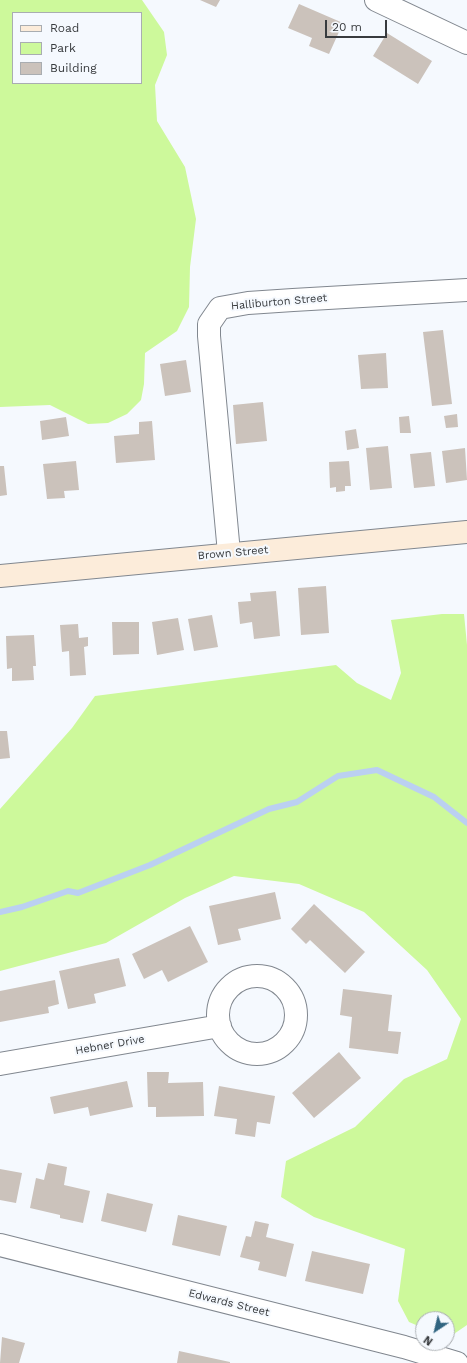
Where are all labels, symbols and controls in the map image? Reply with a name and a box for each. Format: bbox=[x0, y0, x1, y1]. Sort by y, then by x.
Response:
legend bbox=[12, 12, 142, 84]
scale bar bbox=[327, 12, 389, 38]
text: 20 m bbox=[332, 20, 362, 34]
text: Road bbox=[50, 21, 79, 35]
text: Park bbox=[50, 41, 76, 55]
text: Building bbox=[50, 61, 97, 75]
street label: Halliburton Street bbox=[230, 291, 328, 313]
street label: Brown Street bbox=[197, 543, 269, 563]
street label: Hebner Drive bbox=[74, 1032, 146, 1058]
street label: Edwards Street bbox=[187, 1287, 271, 1319]
north arrow bbox=[415, 1311, 455, 1351]
text: N bbox=[421, 1333, 435, 1348]

